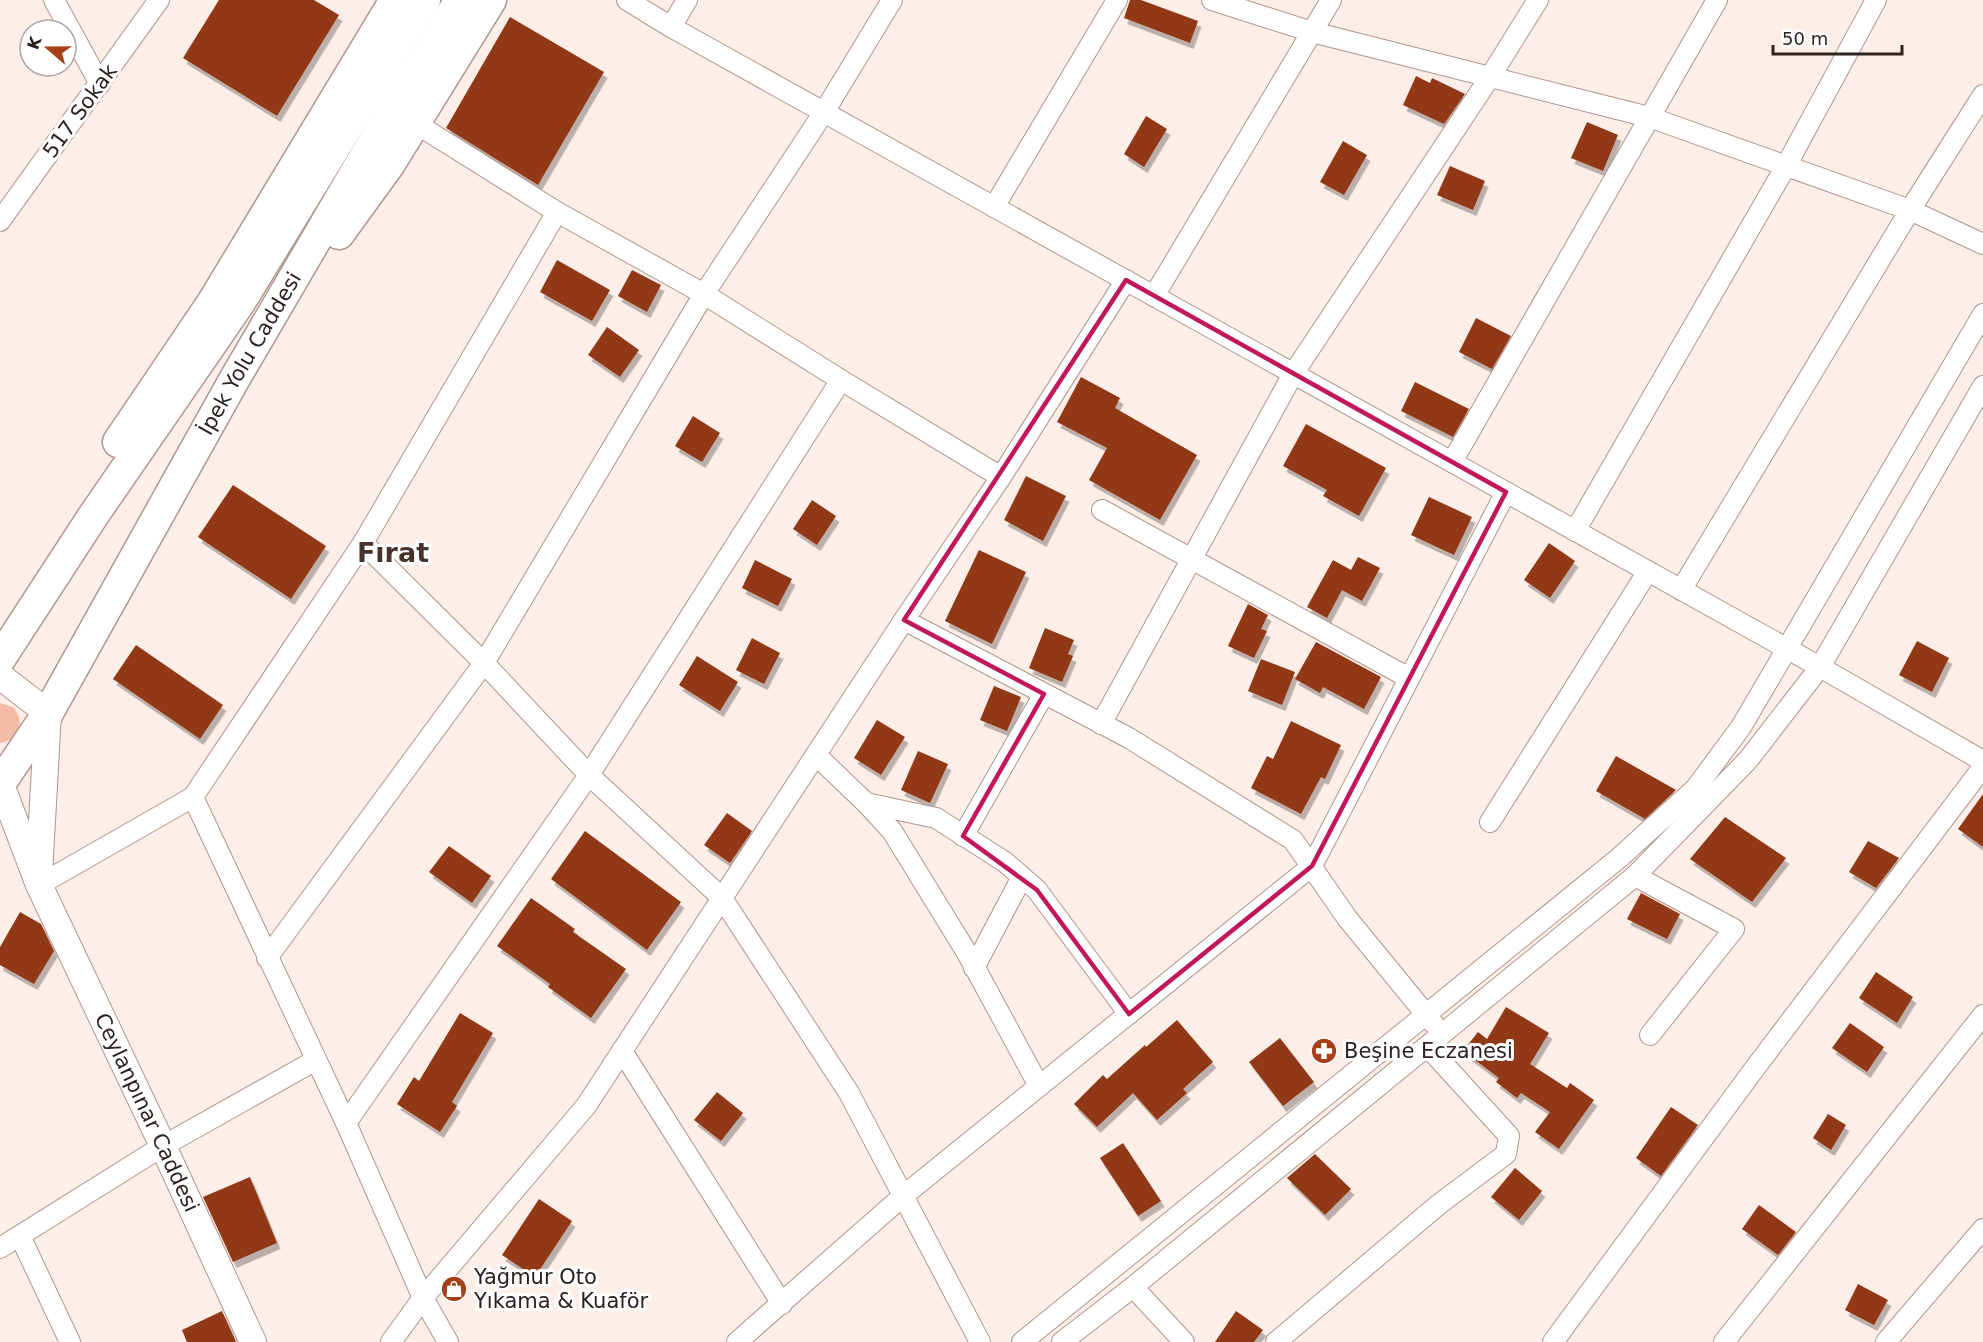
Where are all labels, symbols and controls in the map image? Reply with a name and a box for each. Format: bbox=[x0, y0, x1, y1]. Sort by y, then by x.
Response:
north arrow bbox=[18, 18, 78, 78]
scale bar bbox=[1773, 18, 1902, 56]
text: 50 m bbox=[1782, 28, 1828, 49]
text: K bbox=[23, 33, 46, 52]
street label: 517 Sokak bbox=[38, 59, 122, 162]
street label: İpek Yolu Caddesi bbox=[193, 268, 306, 439]
district label: Fırat bbox=[357, 537, 429, 568]
street label: Ceylanpınar Caddesi bbox=[90, 1009, 204, 1216]
pharmacy icon: Beşine Eczanesi bbox=[1309, 1036, 1339, 1066]
place label: Beşine Eczanesi bbox=[1344, 1039, 1513, 1063]
place label: Yağmur Oto Yıkama & Kuaför bbox=[473, 1265, 649, 1313]
shop icon: Yağmur Oto Yıkama & Kuaför bbox=[439, 1274, 469, 1304]

